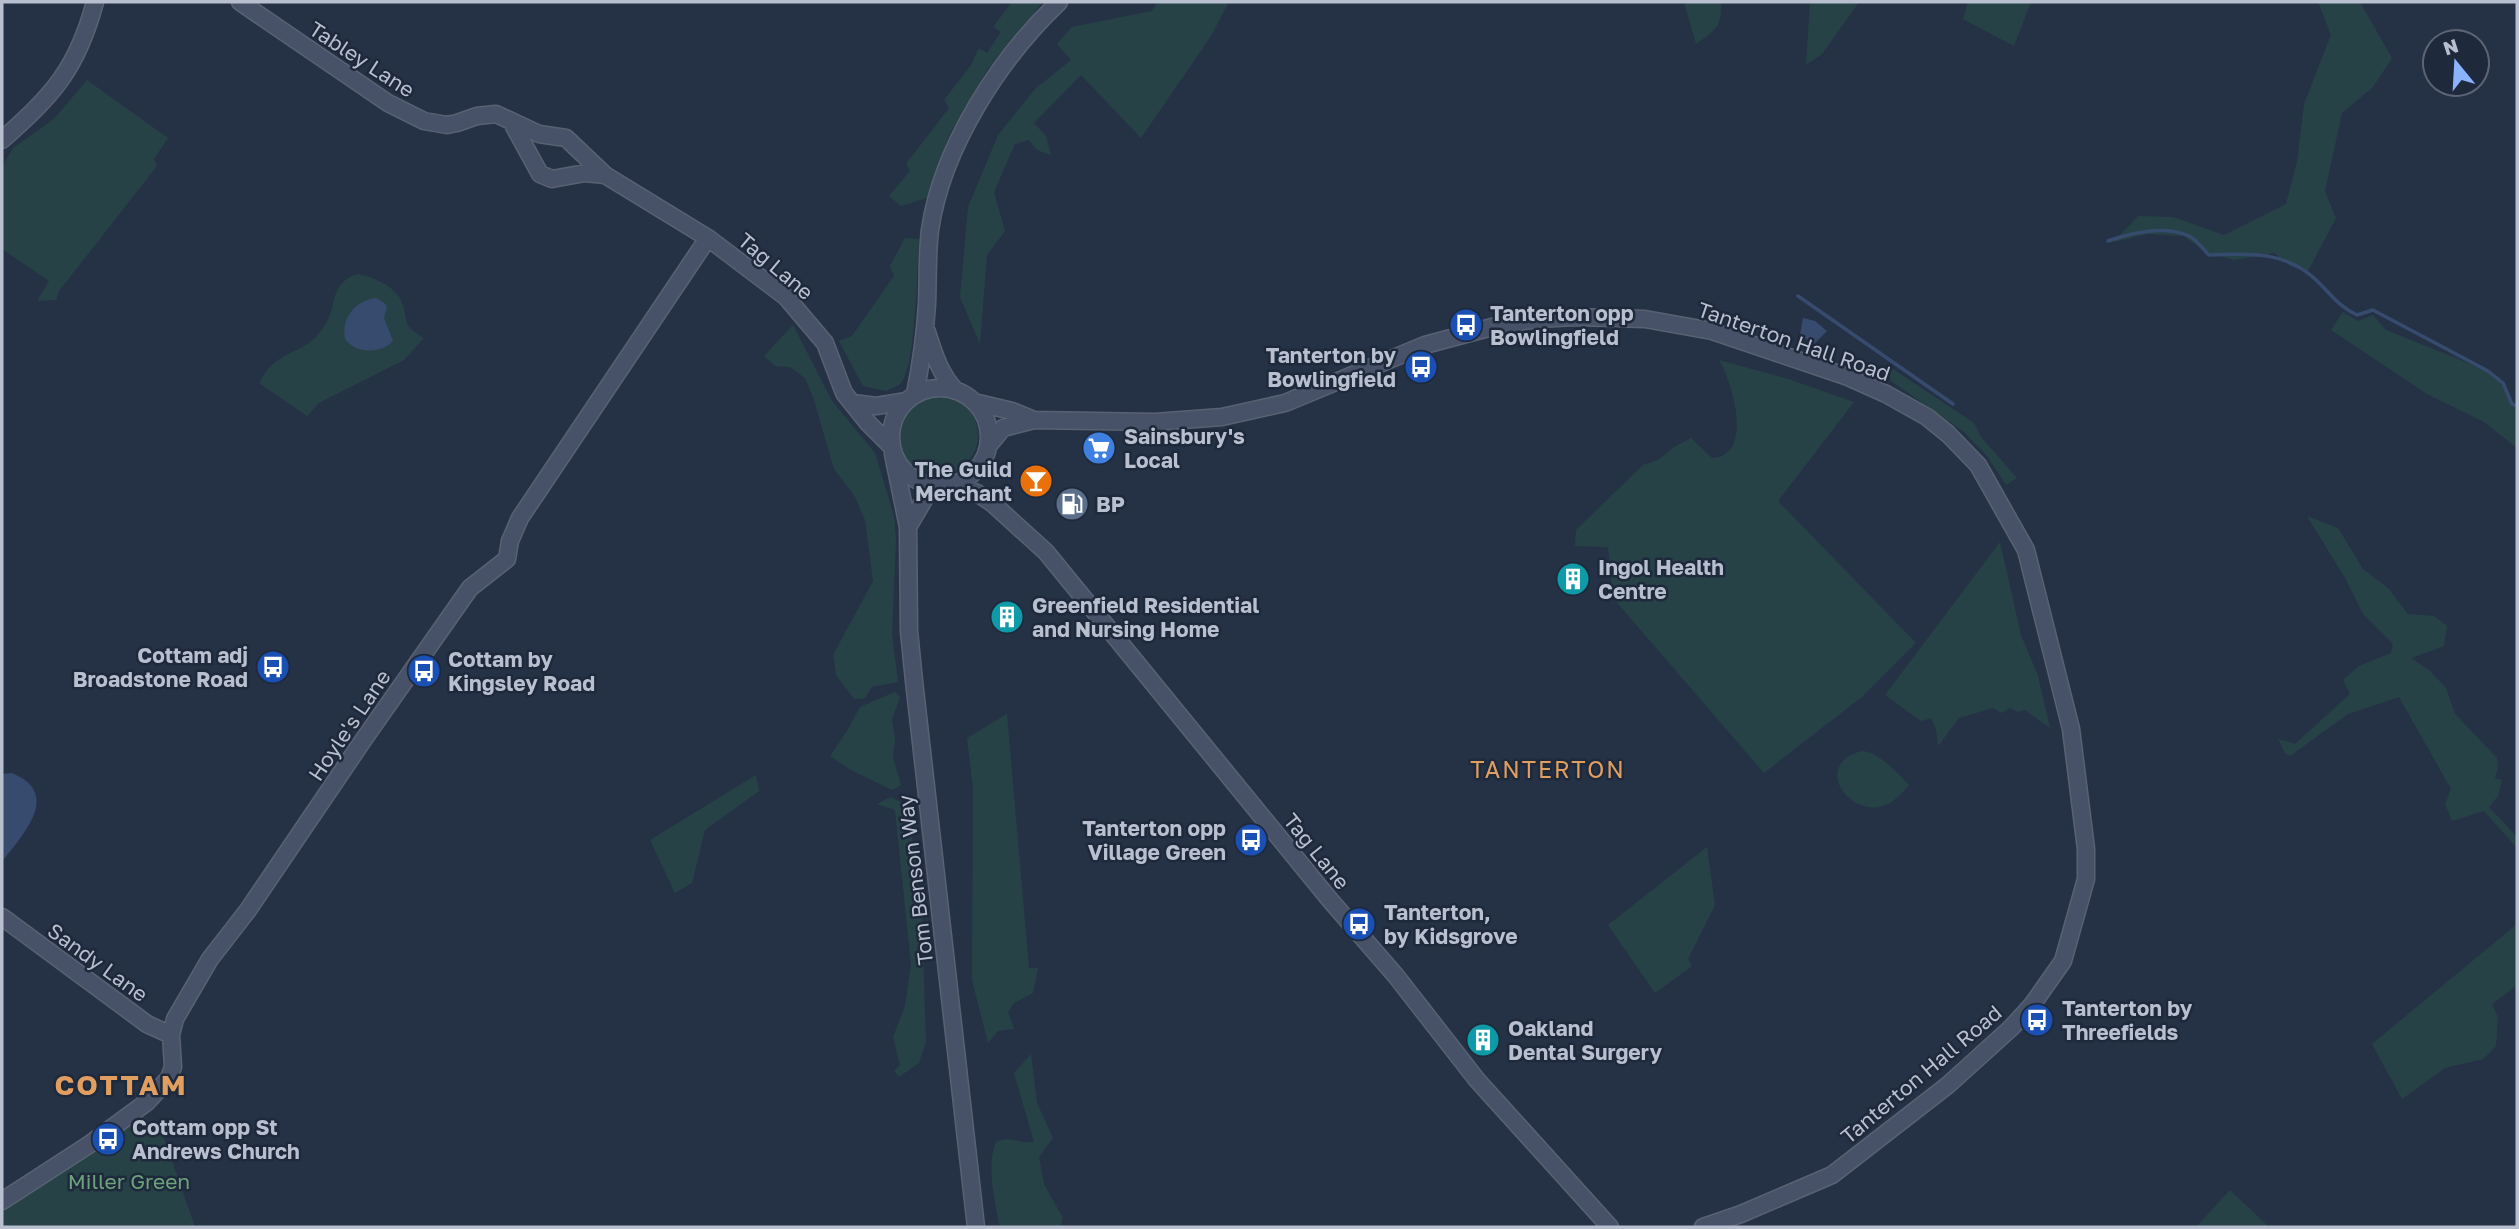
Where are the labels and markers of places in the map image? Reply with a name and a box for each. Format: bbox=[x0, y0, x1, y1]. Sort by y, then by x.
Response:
place label: Tanterton opp Bowlingfield bbox=[1490, 300, 1634, 350]
bus stop icon: Tanterton opp Bowlingfield bbox=[1447, 306, 1485, 344]
place label: Tanterton by Bowlingfield bbox=[1266, 342, 1396, 392]
bus stop icon: Tanterton by Bowlingfield bbox=[1402, 348, 1440, 386]
place label: Sainsbury's Local bbox=[1124, 423, 1245, 473]
supermarket icon: Sainsbury's Local bbox=[1080, 429, 1118, 467]
place label: The Guild Merchant bbox=[914, 456, 1012, 506]
bar icon: The Guild Merchant bbox=[1017, 462, 1055, 500]
fuel station icon: BP bbox=[1053, 485, 1091, 523]
place label: BP bbox=[1096, 491, 1125, 517]
place label: Ingol Health Centre bbox=[1598, 554, 1724, 604]
building icon: Ingol Health Centre bbox=[1554, 560, 1592, 598]
place label: Greenfield Residential and Nursing Home bbox=[1032, 592, 1259, 642]
building icon: Greenfield Residential and Nursing Home bbox=[988, 598, 1026, 636]
place label: Cottam adj Broadstone Road bbox=[73, 642, 248, 692]
place label: Cottam by Kingsley Road bbox=[448, 646, 595, 696]
bus stop icon: Cottam adj Broadstone Road bbox=[254, 648, 292, 686]
bus stop icon: Cottam by Kingsley Road bbox=[405, 652, 443, 690]
place label: Tanterton opp Village Green bbox=[1082, 815, 1226, 865]
bus stop icon: Tanterton opp Village Green bbox=[1232, 821, 1270, 859]
place label: Tanterton, by Kidsgrove bbox=[1384, 899, 1518, 949]
bus stop icon: Tanterton, by Kidsgrove bbox=[1340, 905, 1378, 943]
place label: Tanterton by Threefields bbox=[2062, 995, 2193, 1045]
bus stop icon: Tanterton by Threefields bbox=[2018, 1001, 2056, 1039]
place label: Oakland Dental Surgery bbox=[1508, 1015, 1662, 1065]
building icon: Oakland Dental Surgery bbox=[1464, 1021, 1502, 1059]
place label: Cottam opp St Andrews Church bbox=[132, 1114, 300, 1164]
bus stop icon: Cottam opp St Andrews Church bbox=[89, 1120, 127, 1158]

